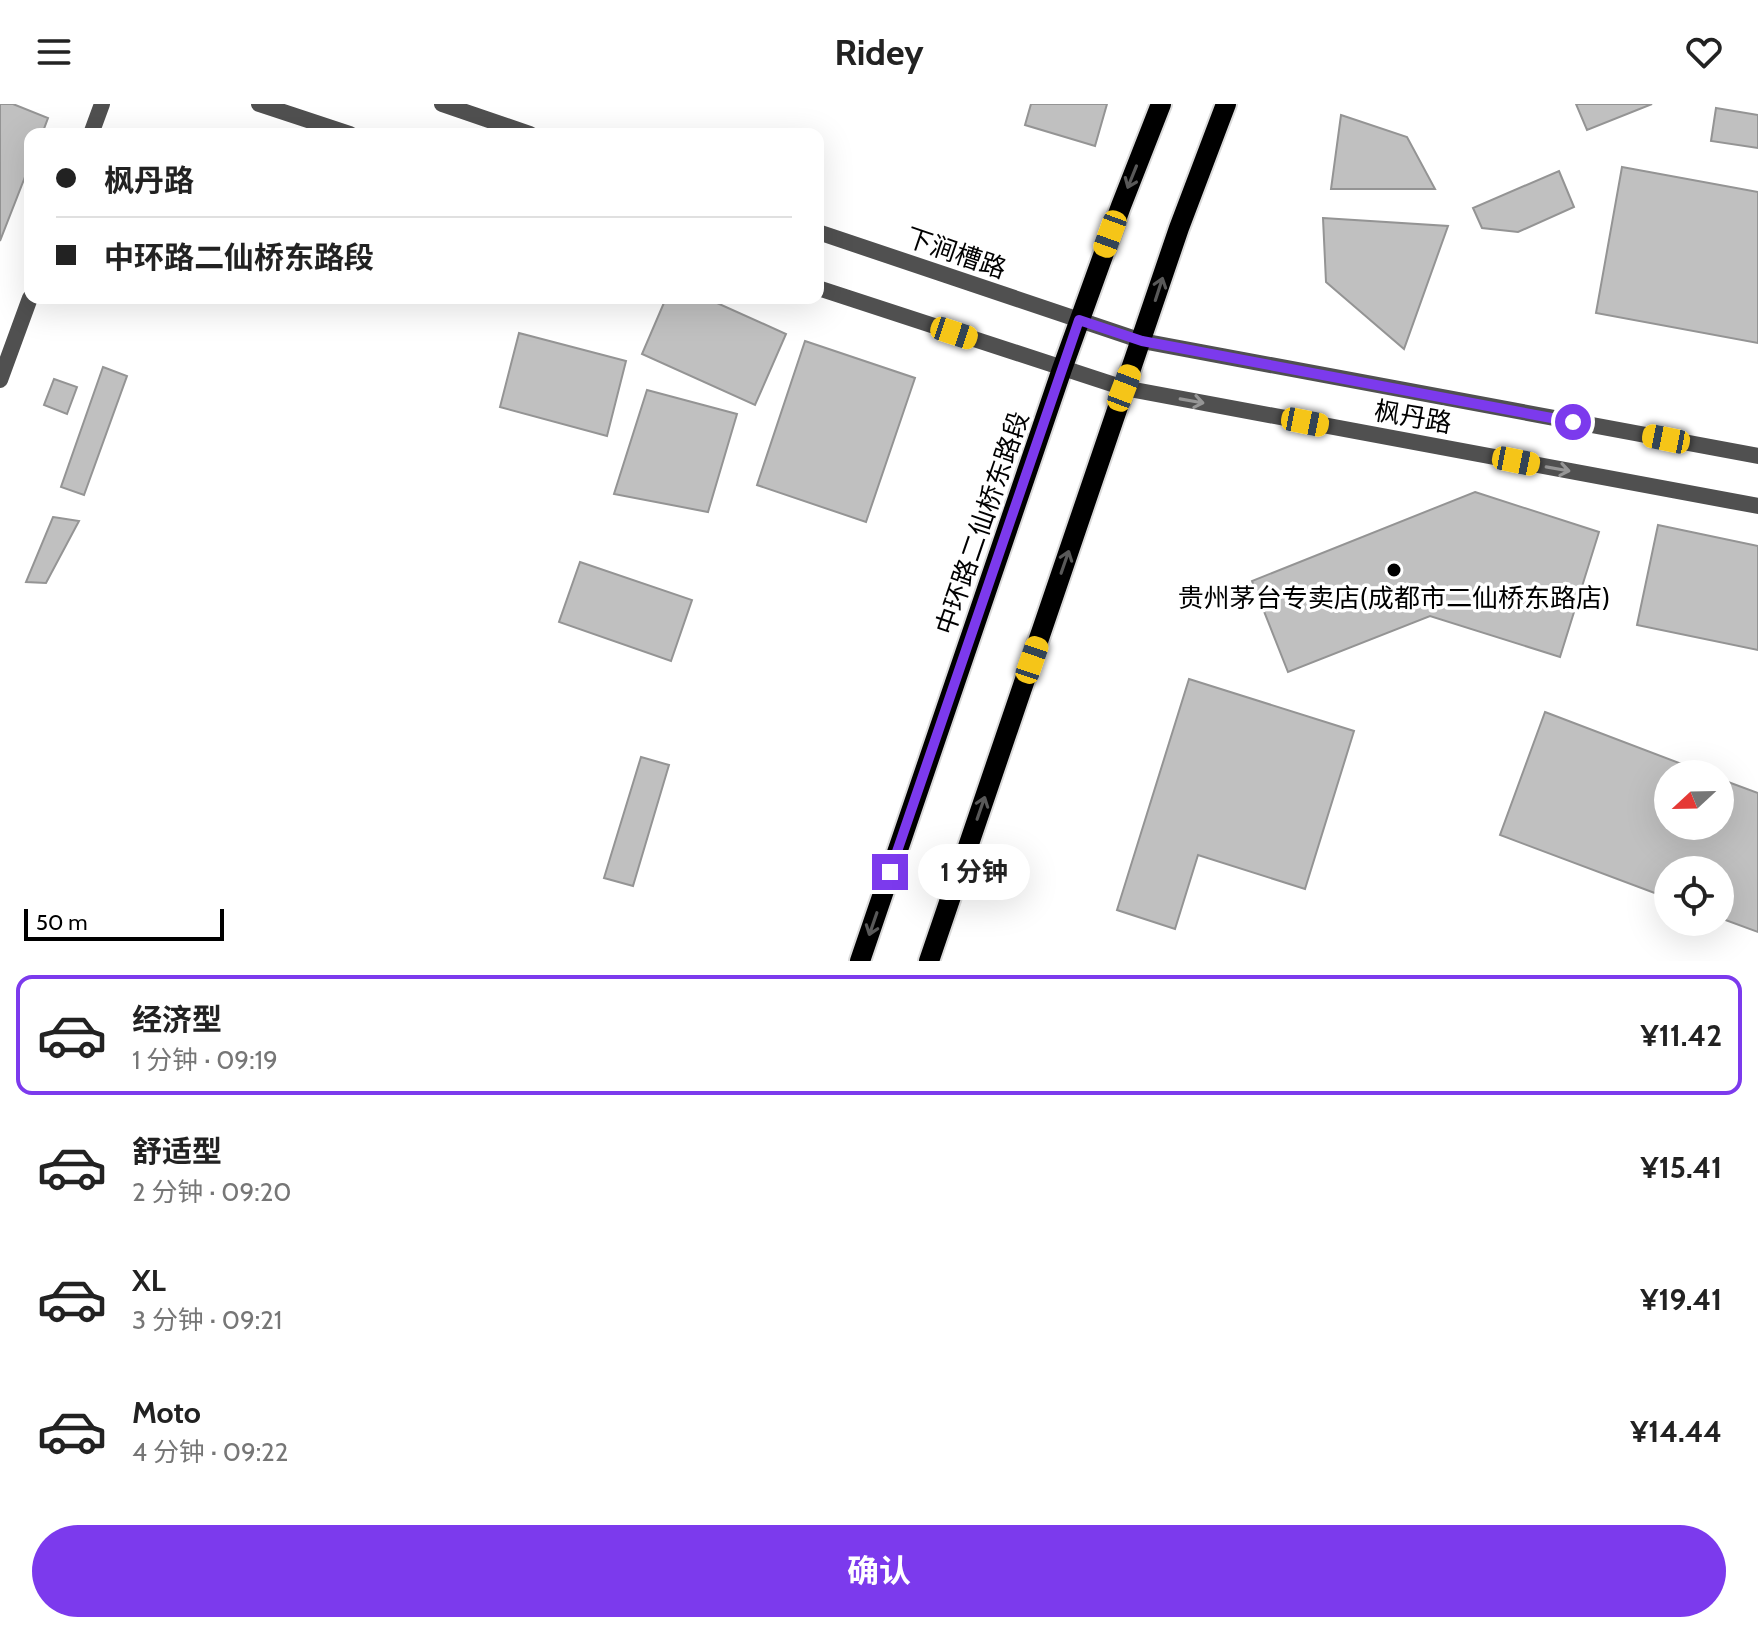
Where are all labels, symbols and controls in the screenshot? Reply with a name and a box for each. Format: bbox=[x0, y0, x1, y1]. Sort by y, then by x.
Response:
icon: menu bbox=[32, 30, 76, 74]
text: Ridey bbox=[834, 30, 924, 74]
icon: heart bbox=[1682, 30, 1726, 74]
text: 枫丹路 bbox=[104, 162, 194, 199]
one-way arrow bbox=[1124, 164, 1139, 189]
car bbox=[1091, 207, 1129, 261]
street label: 下涧槽路 bbox=[902, 221, 1010, 285]
text: 中环路二仙桥东路段 bbox=[104, 239, 374, 276]
one-way arrow bbox=[1152, 277, 1167, 303]
car bbox=[927, 314, 981, 352]
car bbox=[1104, 361, 1144, 415]
one-way arrow bbox=[1179, 394, 1204, 409]
street label: 枫丹路 bbox=[1372, 394, 1454, 440]
route start bbox=[1555, 404, 1591, 440]
car bbox=[1279, 406, 1331, 438]
street label: 中环路二仙桥东路段 bbox=[929, 407, 1035, 639]
car bbox=[1640, 423, 1692, 455]
car bbox=[1490, 445, 1542, 477]
one-way arrow bbox=[1545, 462, 1570, 477]
one-way arrow bbox=[1058, 549, 1073, 574]
marker: 贵州茅台专卖店(成都市二仙桥东路店) bbox=[1385, 561, 1403, 579]
place label: 贵州茅台专卖店(成都市二仙桥东路店) bbox=[1178, 582, 1610, 614]
car bbox=[1013, 633, 1051, 687]
north arrow bbox=[1654, 760, 1734, 840]
map controls bbox=[1654, 760, 1734, 936]
one-way arrow bbox=[975, 795, 990, 820]
callout: 1 分钟 bbox=[918, 844, 1030, 900]
route end bbox=[872, 854, 908, 890]
text: 1 分钟 bbox=[940, 856, 1008, 888]
button: locate bbox=[1654, 856, 1734, 936]
scale bar bbox=[24, 905, 224, 941]
text: 50 m bbox=[36, 909, 88, 936]
one-way arrow bbox=[864, 911, 879, 936]
icon: car bbox=[36, 999, 108, 1071]
text: 经济型 bbox=[132, 1001, 222, 1038]
text: ¥11.42 bbox=[1641, 1017, 1722, 1054]
text: 1 分钟 · 09:19 bbox=[132, 1044, 278, 1076]
icon: car bbox=[36, 1131, 108, 1203]
text: 舒适型 bbox=[132, 1133, 222, 1170]
text: ¥15.41 bbox=[1641, 1149, 1722, 1186]
text: 2 分钟 · 09:20 bbox=[132, 1176, 291, 1208]
text: XL bbox=[132, 1262, 166, 1299]
icon: car bbox=[36, 1263, 108, 1335]
text: ¥19.41 bbox=[1640, 1281, 1722, 1318]
text: 3 分钟 · 09:21 bbox=[132, 1304, 282, 1336]
text: Moto bbox=[132, 1394, 201, 1431]
icon: car bbox=[36, 1395, 108, 1467]
text: ¥14.44 bbox=[1630, 1413, 1722, 1450]
text: 4 分钟 · 09:22 bbox=[132, 1436, 288, 1468]
button: 确认 bbox=[32, 1525, 1726, 1617]

